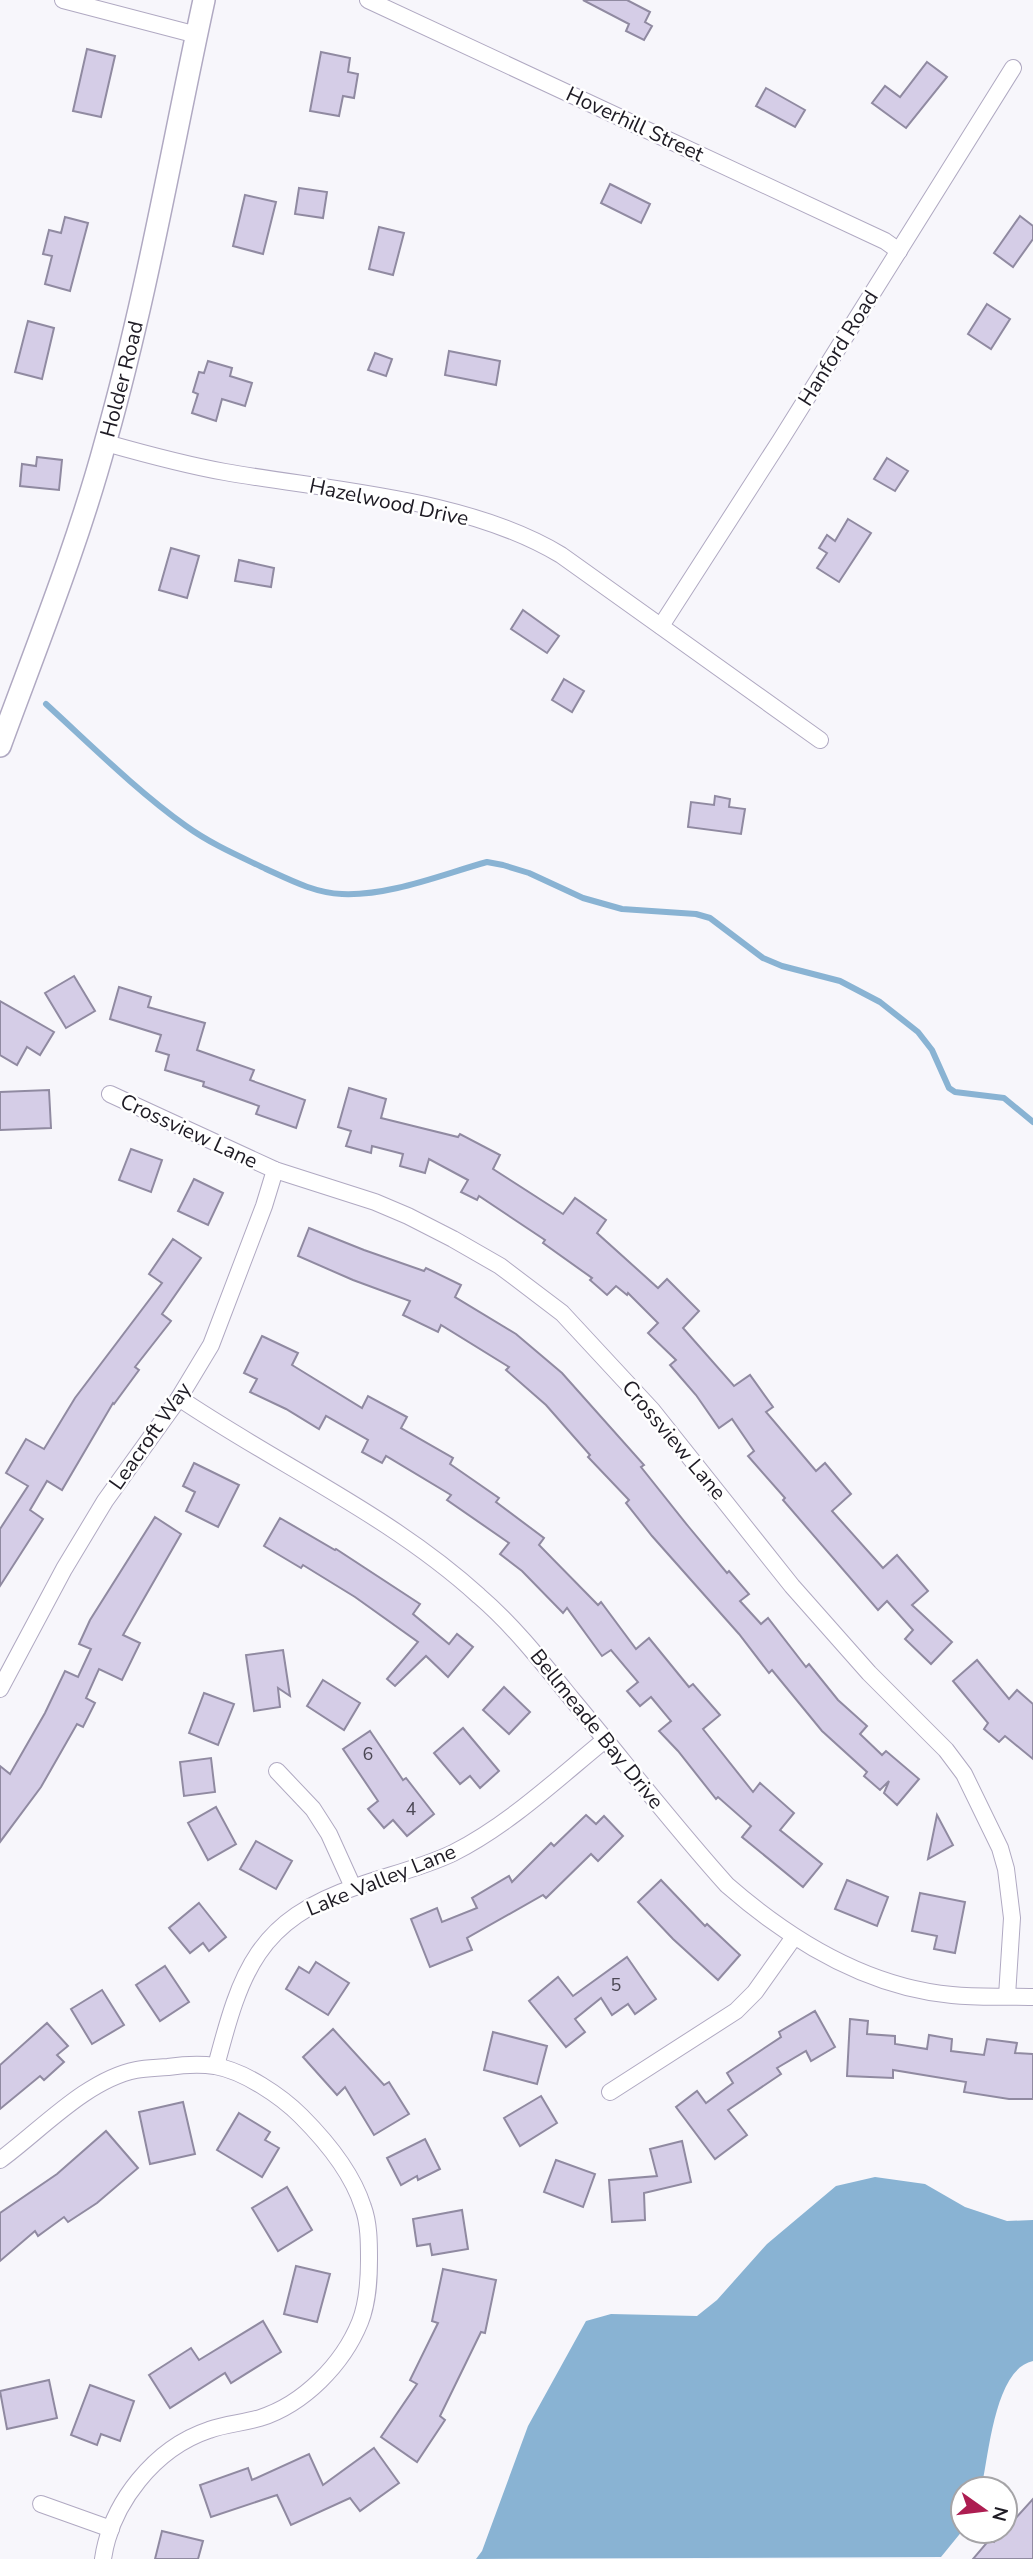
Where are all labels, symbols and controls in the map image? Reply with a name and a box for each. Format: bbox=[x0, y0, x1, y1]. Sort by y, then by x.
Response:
street label: Hoverhill Street bbox=[562, 80, 709, 168]
street label: Hanford Road bbox=[791, 285, 885, 411]
street label: Holder Road bbox=[93, 318, 150, 440]
street label: Hazelwood Drive bbox=[307, 471, 471, 533]
street label: Crossview Lane bbox=[116, 1087, 262, 1175]
street label: Crossview Lane bbox=[616, 1374, 732, 1506]
street label: Leacroft Way bbox=[103, 1377, 198, 1495]
street label: Bellmeade Bay Drive bbox=[524, 1643, 670, 1815]
house number: 6 bbox=[363, 1742, 373, 1766]
house number: 4 bbox=[406, 1797, 417, 1821]
street label: Lake Valley Lane bbox=[302, 1837, 460, 1923]
house number: 5 bbox=[611, 1973, 621, 1997]
north arrow bbox=[949, 2475, 1019, 2545]
text: N bbox=[985, 2504, 1014, 2524]

